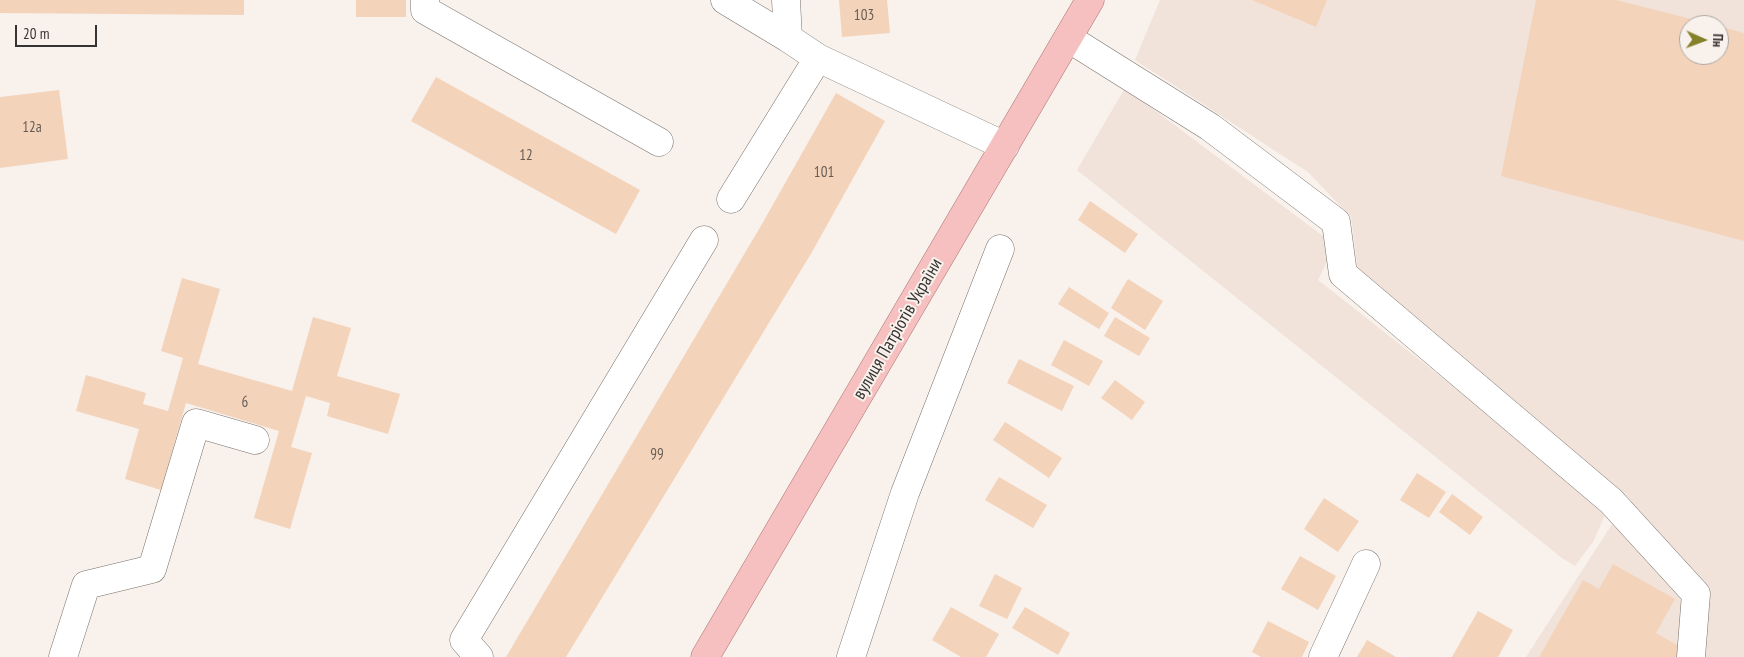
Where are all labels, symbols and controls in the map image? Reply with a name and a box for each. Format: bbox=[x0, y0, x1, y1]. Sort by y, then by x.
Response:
house number: 103 bbox=[854, 7, 874, 25]
scale bar bbox=[18, 15, 100, 47]
north arrow bbox=[1679, 15, 1729, 65]
text: 20 m bbox=[23, 24, 49, 43]
text: Пн bbox=[1709, 33, 1727, 48]
house number: 12а bbox=[22, 119, 42, 137]
house number: 12 bbox=[519, 147, 533, 165]
house number: 101 bbox=[814, 164, 834, 182]
street label: вулиця Патріотів України bbox=[849, 255, 947, 403]
house number: 6 bbox=[242, 394, 248, 412]
house number: 99 bbox=[650, 446, 664, 464]

